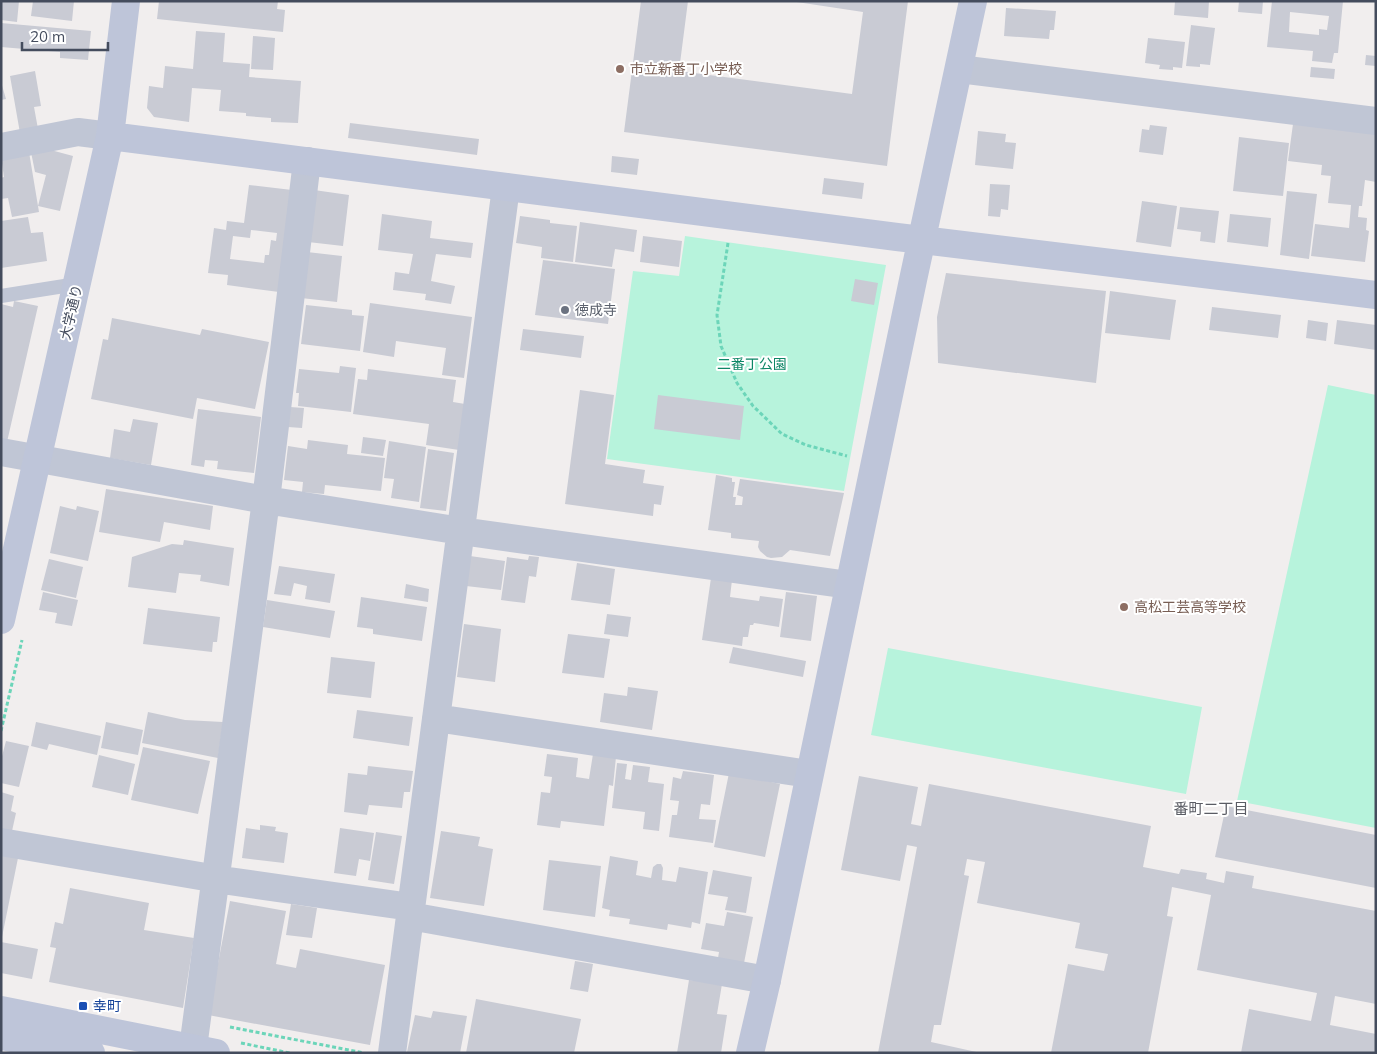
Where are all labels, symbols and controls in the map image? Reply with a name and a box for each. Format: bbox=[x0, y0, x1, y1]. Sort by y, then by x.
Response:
scale bar bbox=[22, 20, 109, 52]
text: 20 m bbox=[30, 27, 65, 46]
place label: 市立新番丁小学校 bbox=[630, 60, 742, 78]
marker: 市立新番丁小学校 bbox=[614, 63, 626, 75]
street label: 大学通り bbox=[56, 283, 86, 341]
place label: 徳成寺 bbox=[575, 301, 617, 319]
marker: 徳成寺 bbox=[559, 304, 571, 316]
park label: 二番丁公園 bbox=[717, 355, 787, 373]
place label: 高松工芸高等学校 bbox=[1134, 598, 1246, 616]
marker: 高松工芸高等学校 bbox=[1118, 601, 1130, 613]
district label: 番町二丁目 bbox=[1173, 799, 1249, 818]
place label: 幸町 bbox=[93, 997, 121, 1015]
marker: 幸町 bbox=[77, 1000, 89, 1012]

